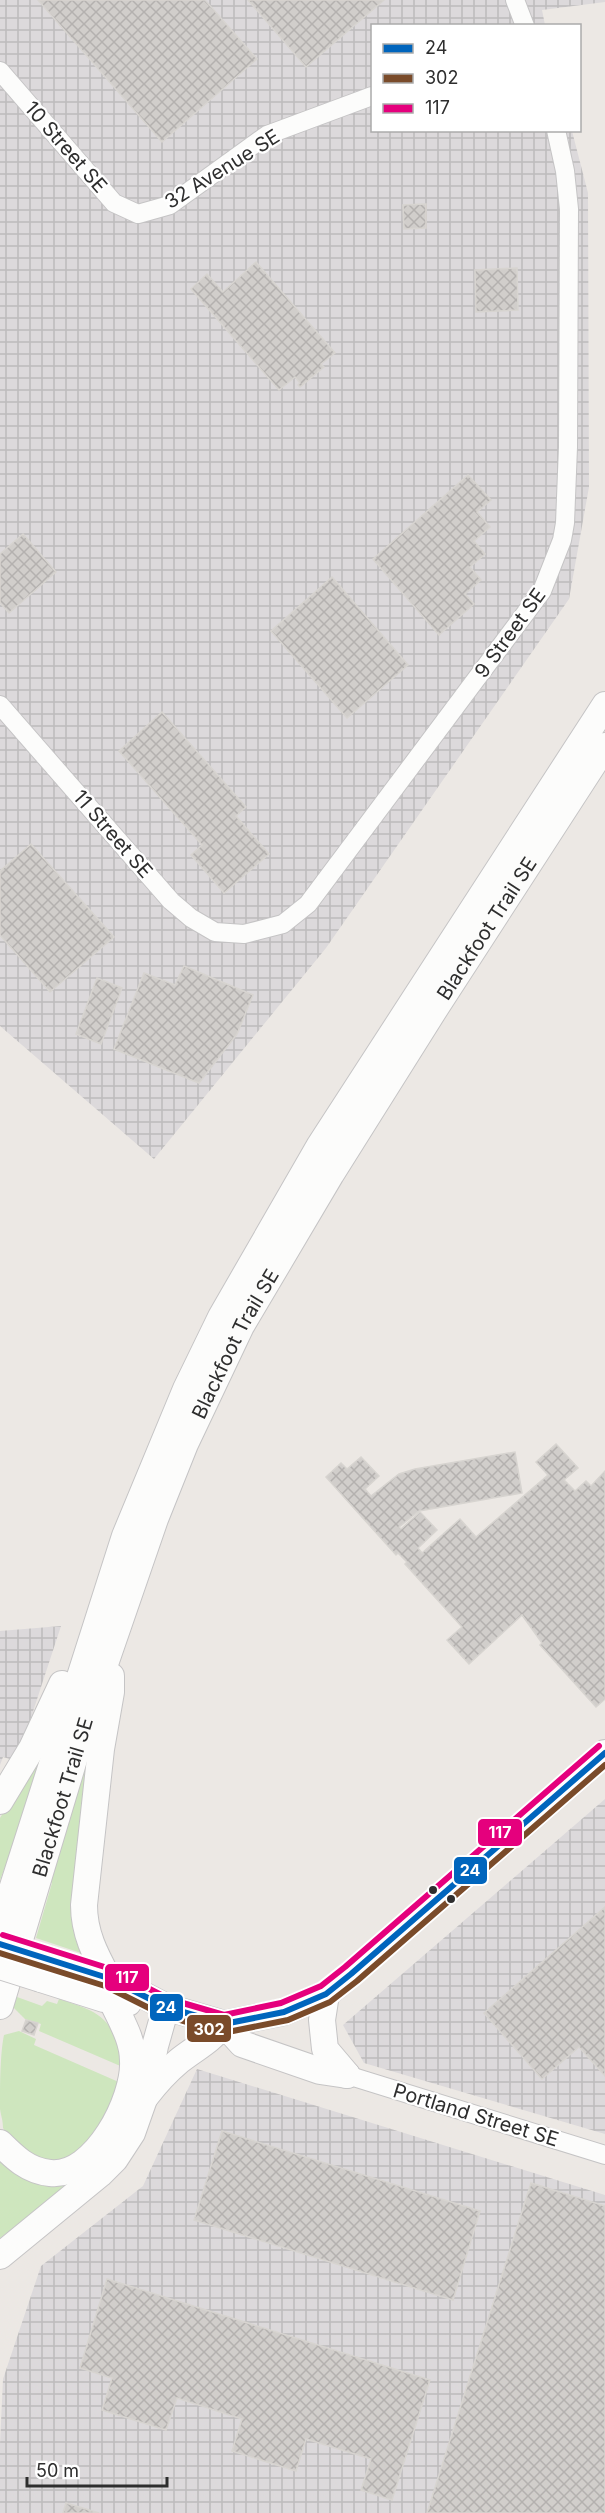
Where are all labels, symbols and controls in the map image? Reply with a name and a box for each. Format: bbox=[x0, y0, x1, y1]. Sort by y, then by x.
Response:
legend bbox=[371, 24, 581, 132]
text: 24 bbox=[425, 37, 447, 58]
text: 302 bbox=[425, 67, 458, 88]
street label: 10 Street SE bbox=[20, 96, 112, 198]
text: 117 bbox=[425, 97, 450, 118]
street label: 32 Avenue SE bbox=[160, 124, 284, 214]
street label: 9 Street SE bbox=[469, 583, 551, 683]
street label: 11 Street SE bbox=[68, 785, 158, 883]
street label: Blackfoot Trail SE bbox=[432, 853, 542, 1004]
street label: Blackfoot Trail SE bbox=[187, 1265, 284, 1423]
street label: Blackfoot Trail SE bbox=[27, 1715, 98, 1880]
line badge: 117 bbox=[477, 1818, 523, 1847]
text: 117 bbox=[488, 1822, 512, 1842]
line badge: 24 bbox=[453, 1856, 488, 1885]
text: 24 bbox=[460, 1860, 481, 1880]
unlabelled marker bbox=[427, 1884, 439, 1896]
unlabelled marker bbox=[445, 1893, 457, 1905]
line badge: 117 bbox=[104, 1963, 150, 1992]
text: 117 bbox=[115, 1967, 139, 1987]
line badge: 24 bbox=[149, 1993, 184, 2022]
text: 24 bbox=[156, 1997, 177, 2017]
line badge: 302 bbox=[186, 2014, 232, 2043]
text: 302 bbox=[193, 2019, 225, 2039]
street label: Portland Street SE bbox=[390, 2078, 562, 2152]
scale bar bbox=[27, 2450, 166, 2488]
text: 50 m bbox=[36, 2460, 79, 2481]

